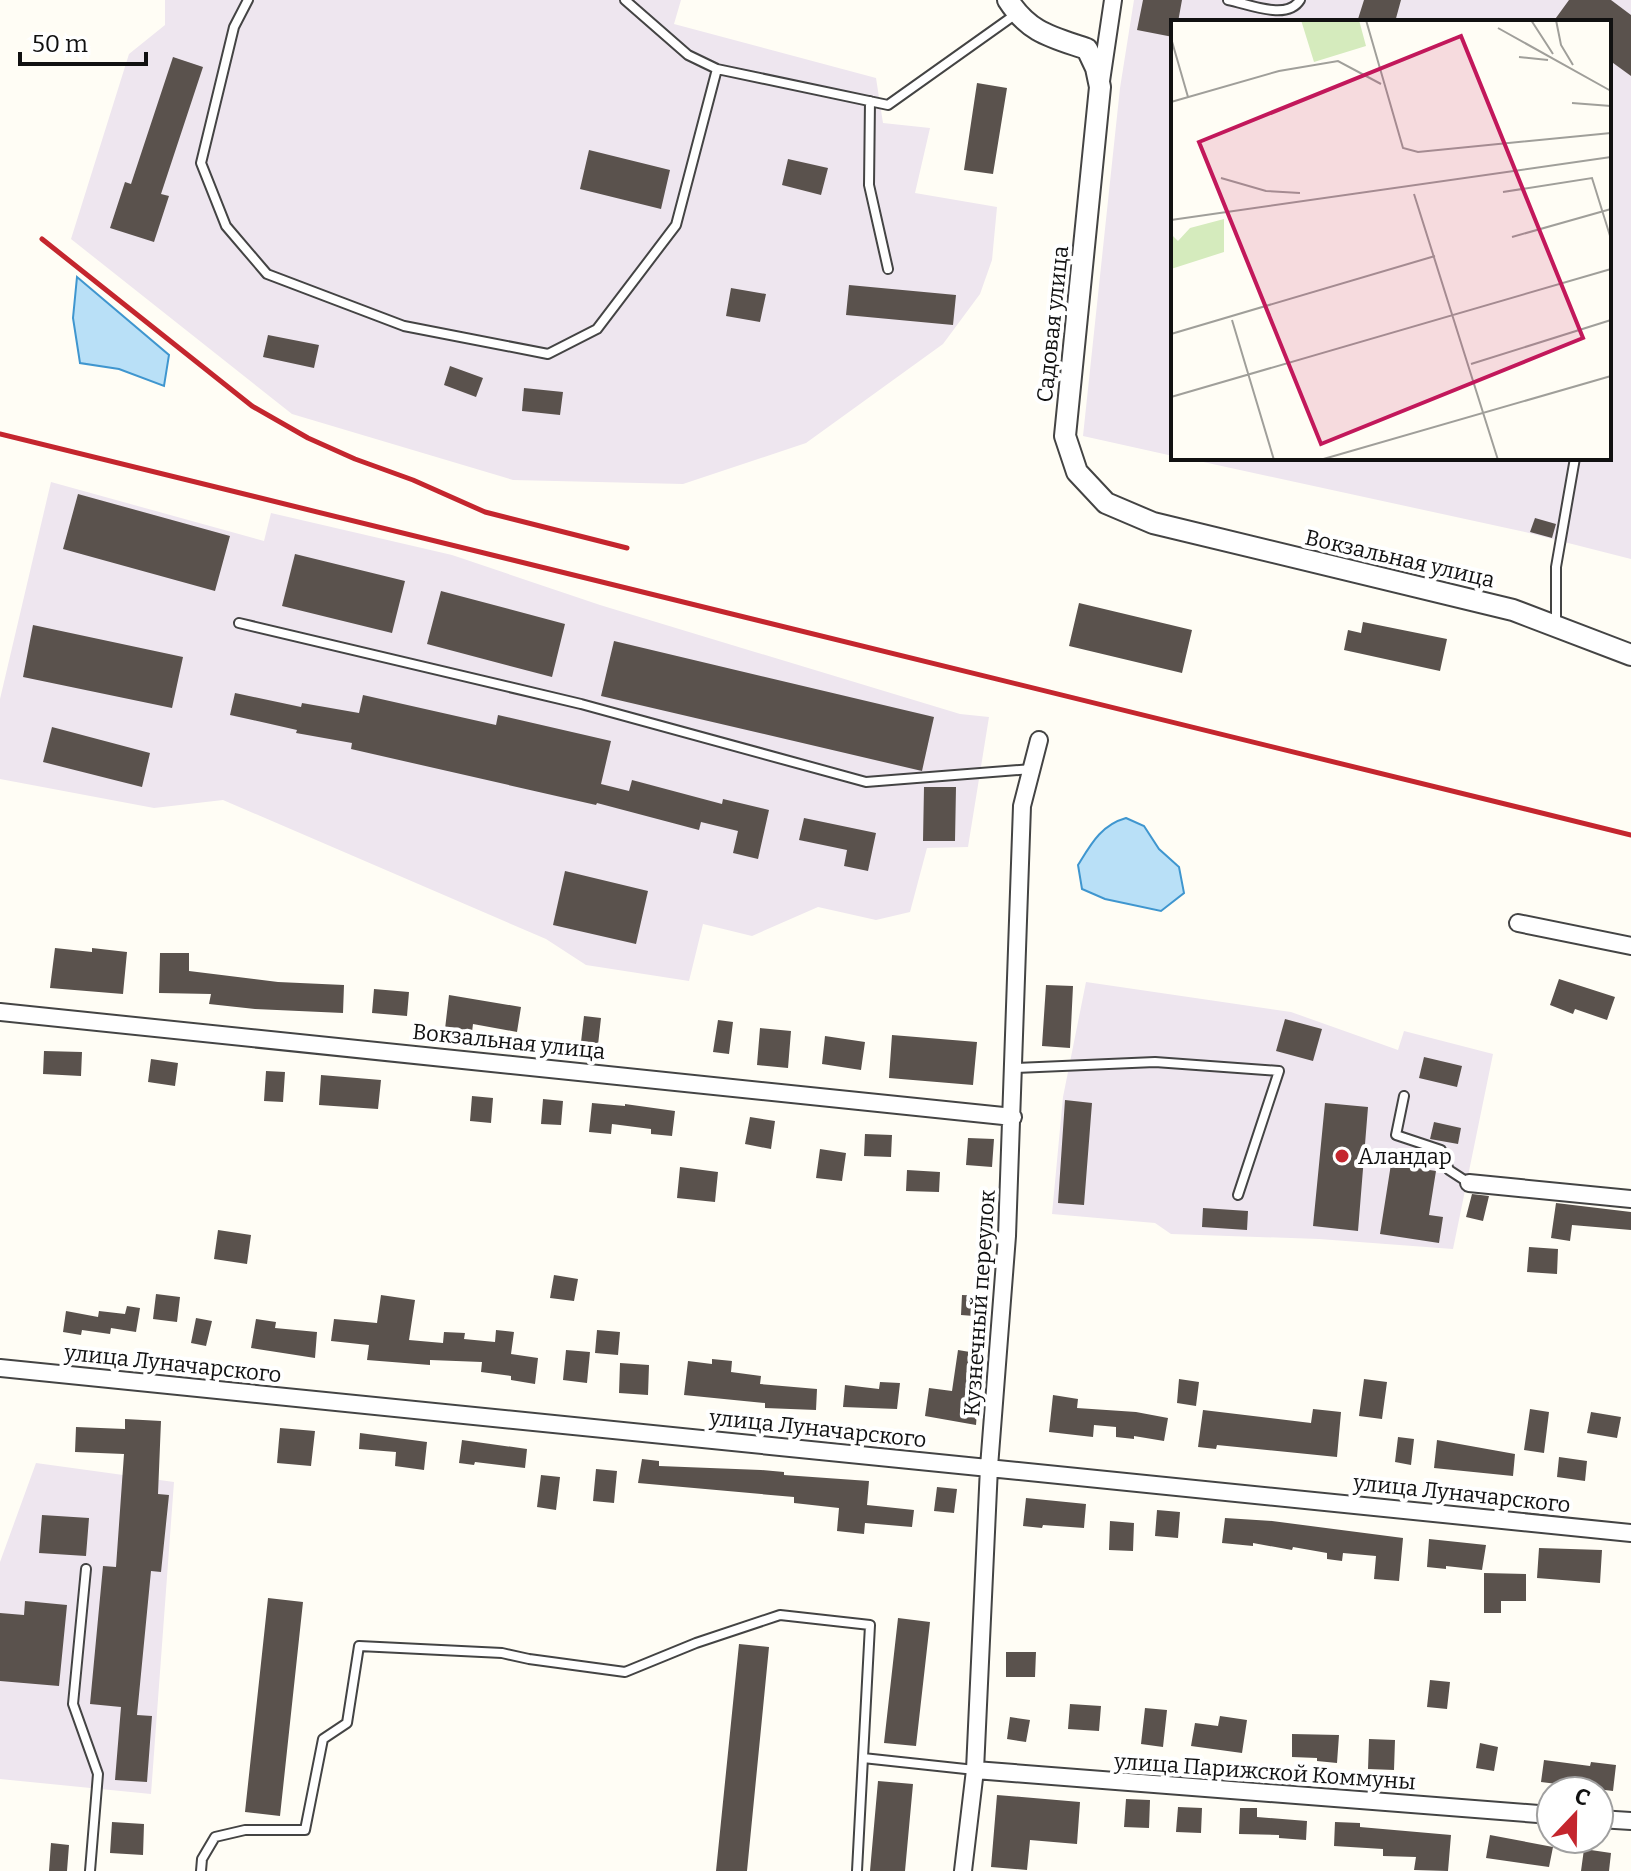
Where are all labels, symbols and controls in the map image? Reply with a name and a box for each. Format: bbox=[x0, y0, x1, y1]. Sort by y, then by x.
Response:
scale bar bbox=[20, 16, 146, 66]
inset map bbox=[1171, 20, 1611, 460]
text: 50 m bbox=[32, 30, 88, 58]
street label: Садовая улица bbox=[1031, 244, 1074, 404]
street label: Вокзальная улица bbox=[1302, 524, 1497, 593]
street label: Вокзальная улица bbox=[411, 1018, 607, 1065]
place label: Аландар bbox=[1358, 1143, 1452, 1170]
marker: Аландар bbox=[1333, 1147, 1351, 1165]
street label: Кузнечный переулок bbox=[958, 1189, 1001, 1417]
street label: улица Луначарского bbox=[62, 1339, 283, 1388]
street label: улица Луначарского bbox=[707, 1404, 928, 1453]
street label: улица Луначарского bbox=[1351, 1469, 1572, 1518]
street label: улица Парижской Коммуны bbox=[1112, 1747, 1417, 1796]
north arrow bbox=[1535, 1775, 1615, 1855]
text: С bbox=[1571, 1782, 1594, 1812]

